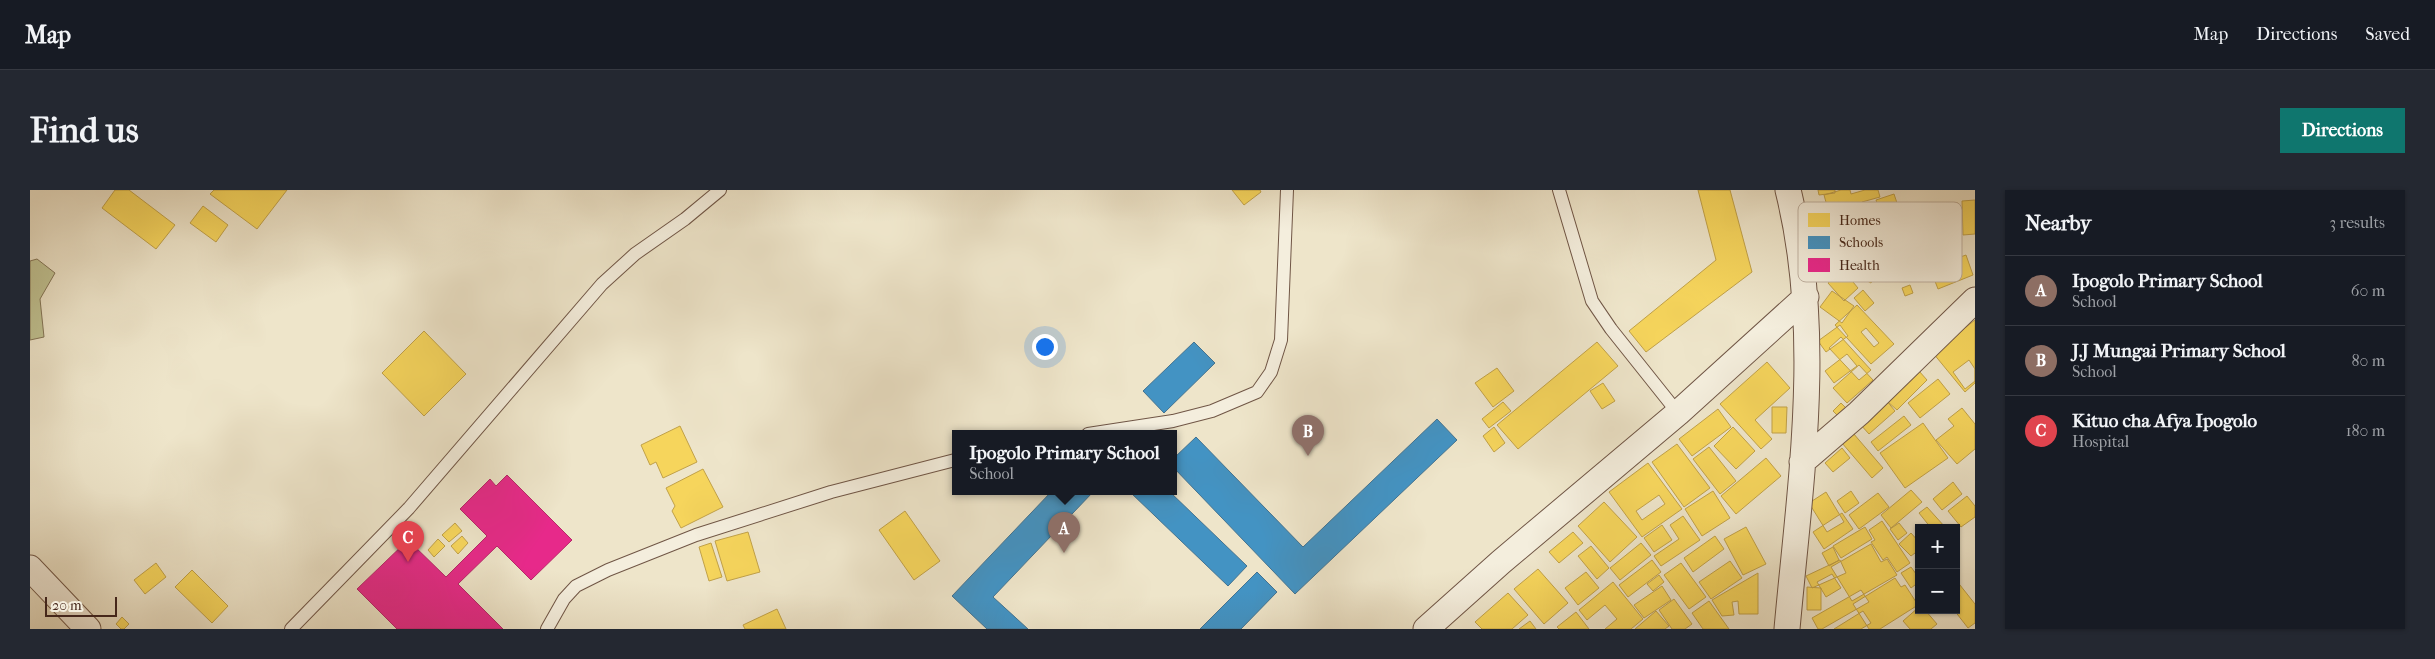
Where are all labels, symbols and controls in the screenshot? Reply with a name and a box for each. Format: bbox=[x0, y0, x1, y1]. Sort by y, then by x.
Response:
text: Map bbox=[25, 21, 71, 49]
text: Map bbox=[2194, 24, 2228, 45]
text: Directions bbox=[2256, 24, 2337, 45]
text: Saved bbox=[2365, 24, 2410, 45]
button: Directions bbox=[2280, 108, 2405, 153]
text: Find us bbox=[30, 110, 139, 151]
legend bbox=[1798, 202, 1962, 282]
text: Nearby bbox=[2025, 211, 2091, 235]
text: Homes bbox=[1839, 212, 1881, 229]
text: 3 results bbox=[2329, 213, 2385, 232]
text: Schools bbox=[1839, 234, 1883, 251]
text: Health bbox=[1839, 257, 1880, 274]
text: Ipogolo Primary School bbox=[2072, 270, 2263, 292]
text: A bbox=[2036, 281, 2046, 300]
text: 60 m bbox=[2351, 281, 2385, 300]
text: School bbox=[2072, 292, 2117, 311]
your location bbox=[1032, 334, 1058, 360]
text: J.J Mungai Primary School bbox=[2072, 340, 2286, 362]
text: B bbox=[2036, 351, 2046, 370]
text: 80 m bbox=[2351, 351, 2385, 370]
text: School bbox=[2072, 362, 2117, 381]
text: Kituo cha Afya Ipogolo bbox=[2072, 410, 2257, 432]
pin: B bbox=[1292, 415, 1324, 456]
text: C bbox=[2036, 421, 2046, 440]
text: 180 m bbox=[2346, 421, 2385, 440]
popup bbox=[952, 430, 1177, 495]
text: Hospital bbox=[2072, 432, 2129, 451]
text: Ipogolo Primary School bbox=[969, 442, 1160, 464]
text: School bbox=[969, 464, 1014, 483]
pin: A bbox=[1048, 512, 1080, 553]
pin: C bbox=[392, 521, 424, 562]
map controls bbox=[1915, 524, 1960, 614]
button: + bbox=[1915, 524, 1960, 569]
button: − bbox=[1915, 569, 1960, 614]
scale bar bbox=[45, 594, 118, 617]
text: 20 m bbox=[52, 597, 82, 614]

